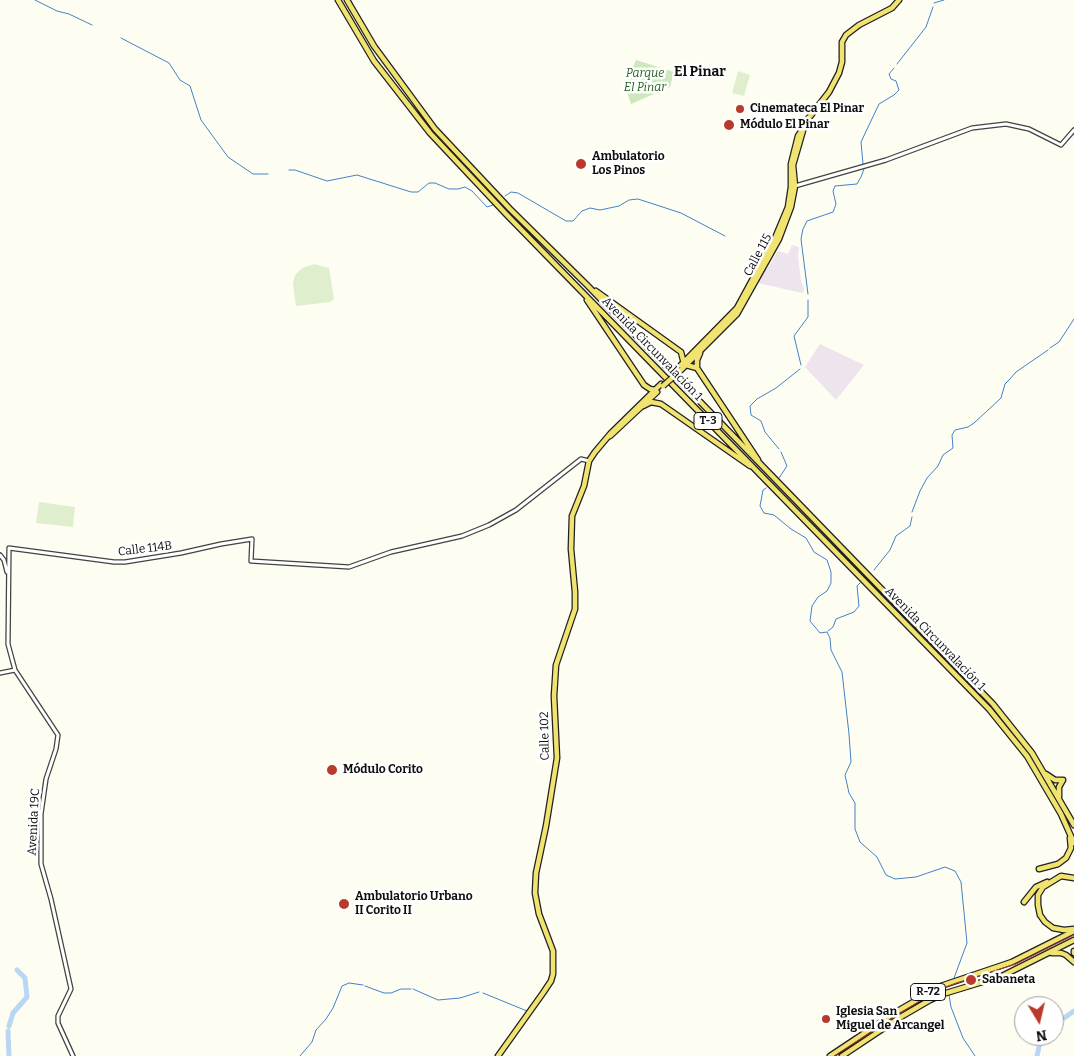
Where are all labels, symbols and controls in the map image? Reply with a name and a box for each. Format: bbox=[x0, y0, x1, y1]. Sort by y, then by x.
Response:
district label: El Pinar bbox=[674, 64, 726, 80]
park label: Parque El Pinar bbox=[624, 67, 666, 95]
place label: Cinemateca El Pinar bbox=[750, 102, 864, 116]
marker: Cinemateca El Pinar bbox=[734, 103, 746, 115]
marker: Módulo El Pinar bbox=[722, 118, 736, 132]
place label: Módulo El Pinar bbox=[740, 118, 829, 132]
place label: Ambulatorio Los Pinos bbox=[592, 150, 665, 178]
marker: Ambulatorio Los Pinos bbox=[574, 157, 588, 171]
street label: Calle 115 bbox=[741, 231, 775, 279]
street label: Avenida Circunvalación 1 bbox=[599, 294, 705, 404]
road number: T-3 bbox=[694, 412, 722, 430]
street label: Calle 114B bbox=[117, 539, 173, 559]
street label: Avenida Circunvalación 1 bbox=[882, 584, 988, 694]
street label: Calle 102 bbox=[537, 711, 553, 761]
marker: Módulo Corito bbox=[325, 763, 339, 777]
place label: Módulo Corito bbox=[343, 763, 423, 777]
street label: Avenida 19C bbox=[25, 788, 43, 856]
place label: Ambulatorio Urbano II Corito II bbox=[355, 890, 473, 918]
marker: Ambulatorio Urbano II Corito II bbox=[337, 897, 351, 911]
marker: Sabaneta bbox=[964, 973, 978, 987]
place label: Sabaneta bbox=[982, 973, 1035, 987]
road number: R-72 bbox=[910, 984, 946, 1000]
north arrow bbox=[1014, 996, 1064, 1046]
place label: Iglesia San Miguel de Arcangel bbox=[836, 1005, 945, 1033]
marker: Iglesia San Miguel de Arcangel bbox=[820, 1013, 832, 1025]
text: N bbox=[1035, 1026, 1048, 1045]

